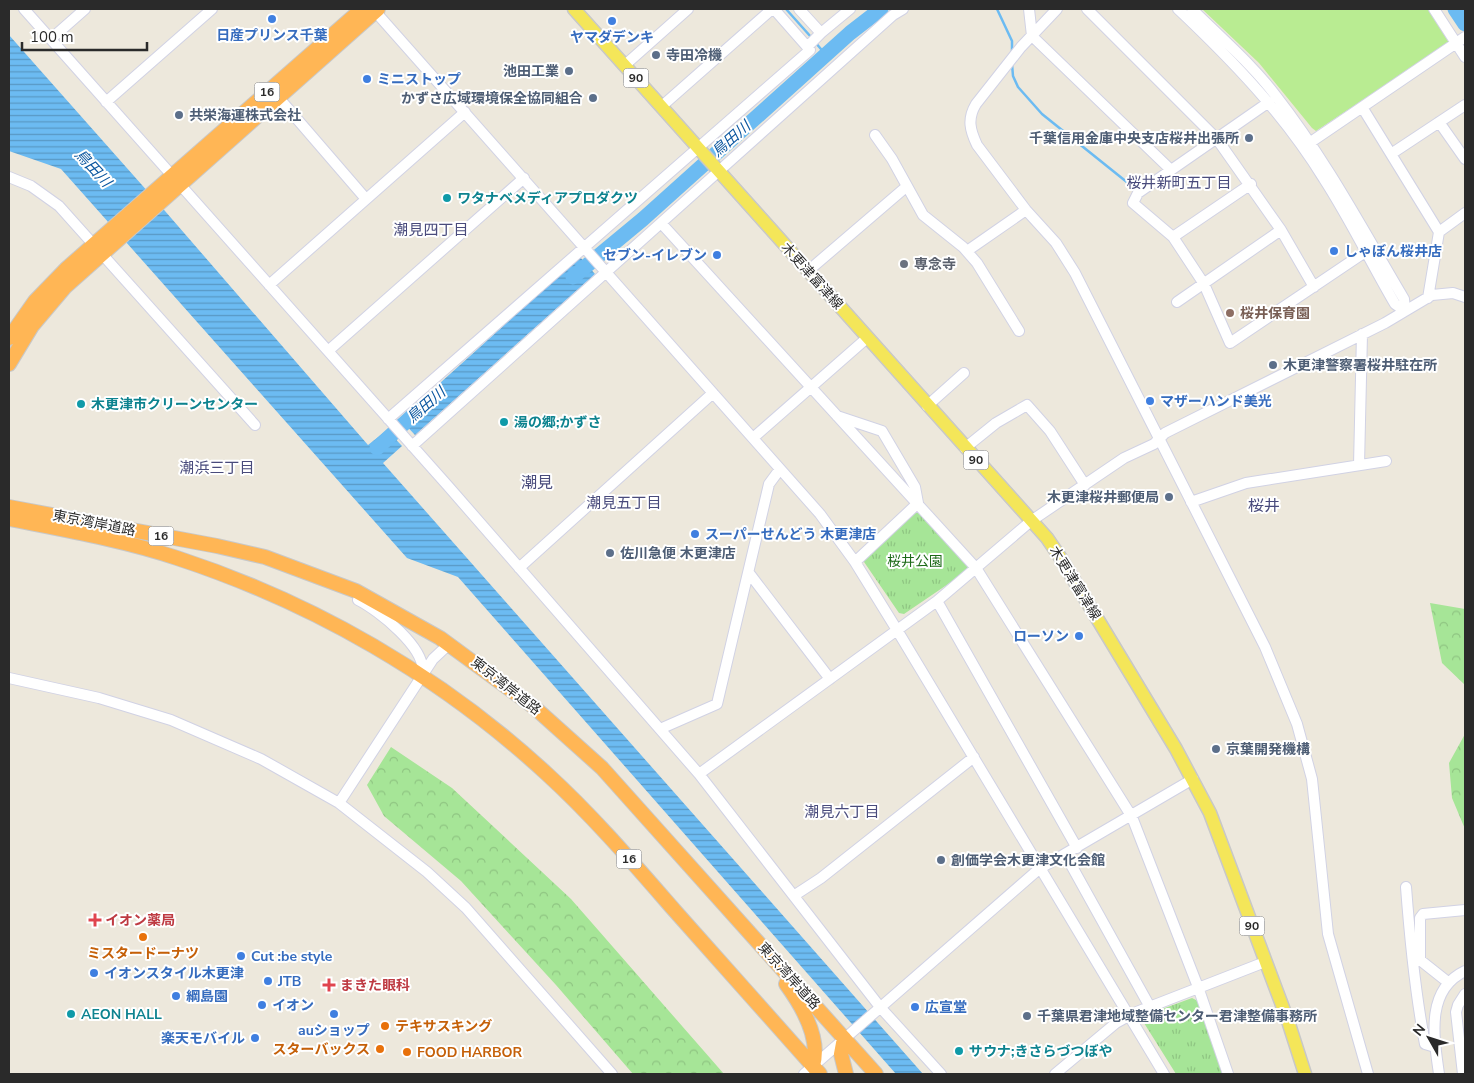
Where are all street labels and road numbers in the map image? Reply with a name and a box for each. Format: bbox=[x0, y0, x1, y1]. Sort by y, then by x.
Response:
road number: 90 bbox=[624, 68, 648, 88]
road number: 16 bbox=[254, 82, 280, 101]
street label: 木更津富津線 bbox=[777, 238, 847, 314]
road number: 90 bbox=[964, 450, 988, 470]
street label: 東京湾岸道路 bbox=[51, 506, 137, 540]
road number: 16 bbox=[148, 526, 174, 546]
street label: 木更津富津線 bbox=[1045, 542, 1105, 624]
street label: 東京湾岸道路 bbox=[467, 653, 545, 719]
road number: 16 bbox=[616, 850, 642, 869]
road number: 90 bbox=[1240, 916, 1264, 936]
street label: 東京湾岸道路 bbox=[754, 938, 824, 1014]

